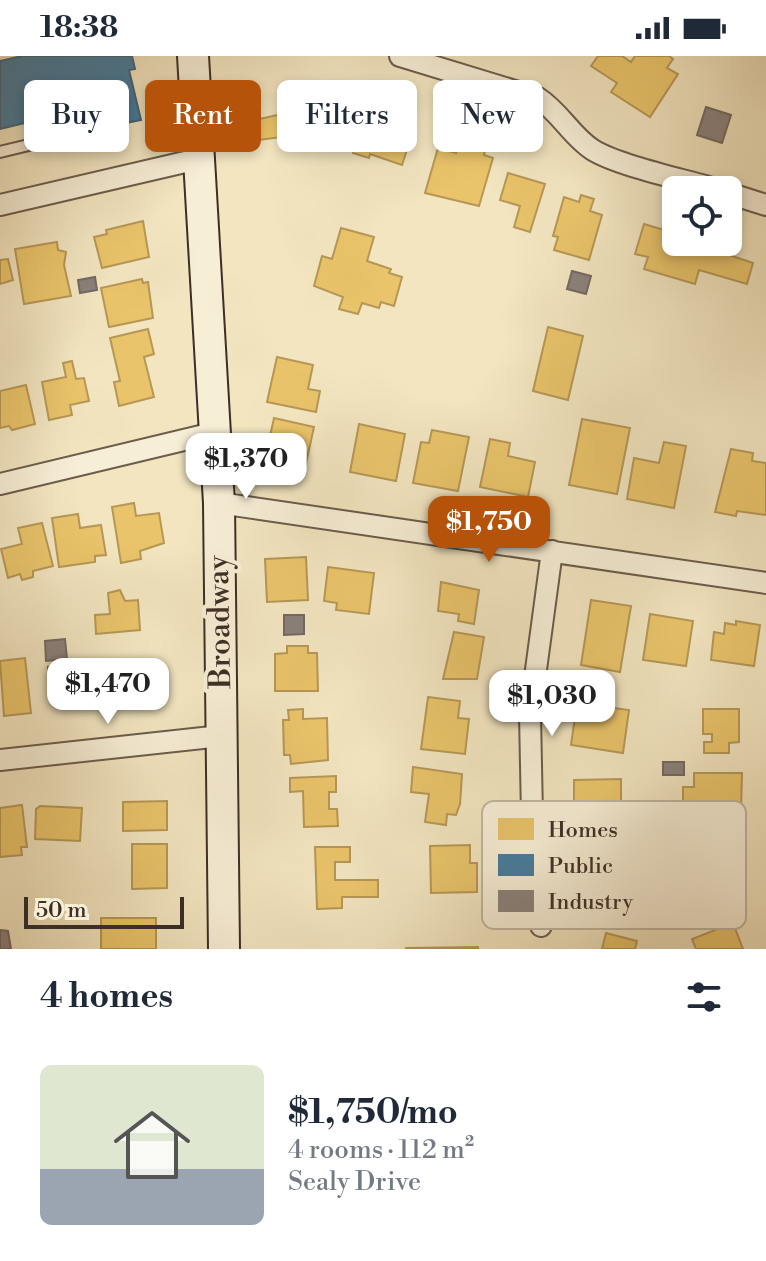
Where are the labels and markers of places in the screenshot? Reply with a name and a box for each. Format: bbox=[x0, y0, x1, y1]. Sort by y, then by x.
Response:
pin: $1,370 bbox=[181, 433, 311, 501]
pin: $1,750 bbox=[424, 496, 554, 564]
pin: $1,470 bbox=[43, 658, 173, 726]
pin: $1,030 bbox=[487, 670, 617, 738]

